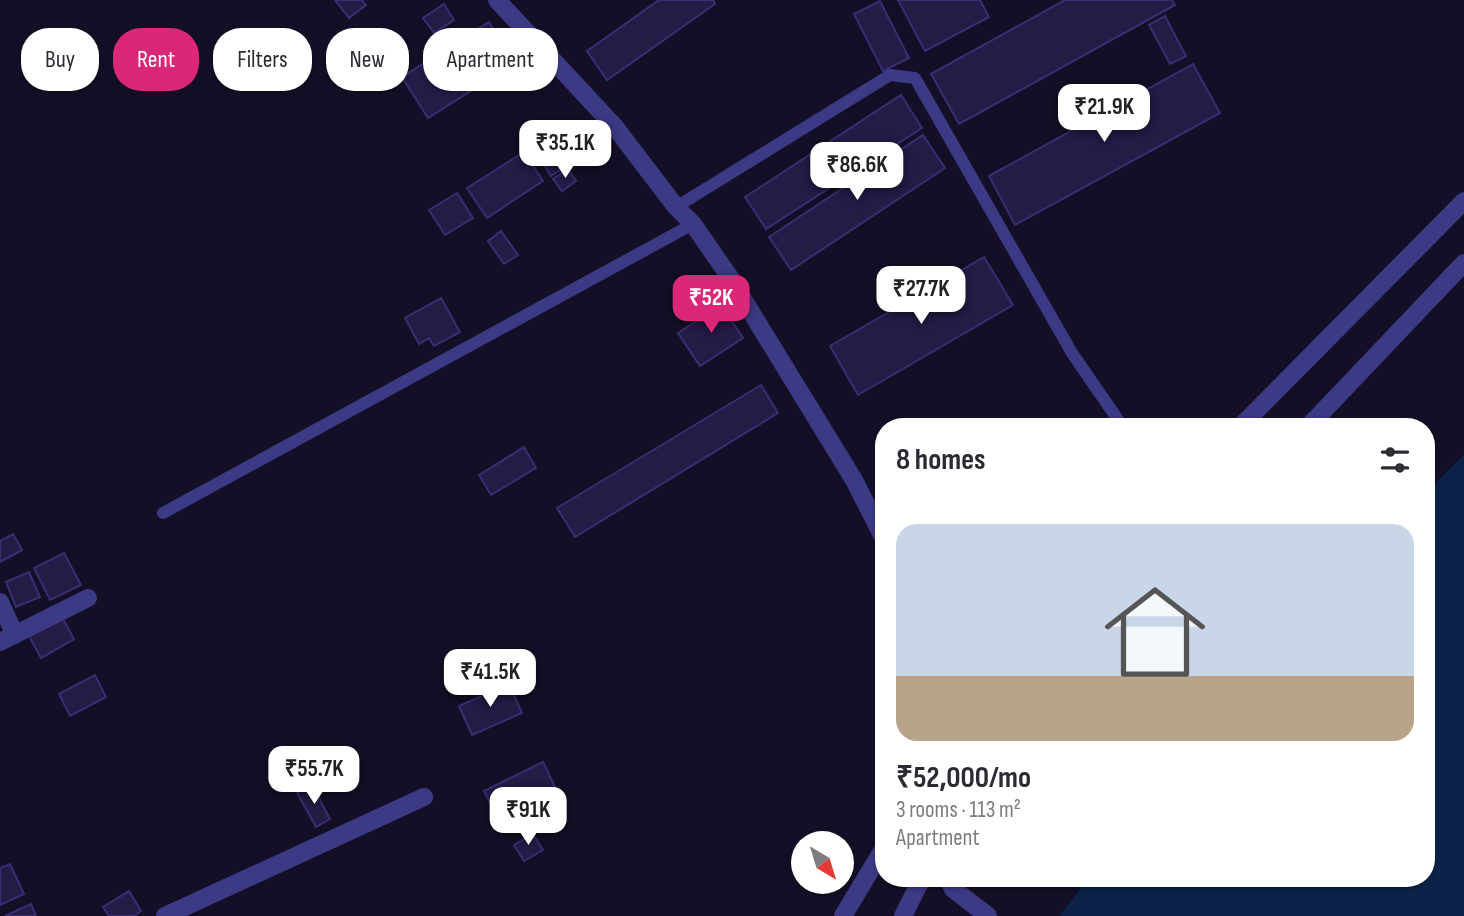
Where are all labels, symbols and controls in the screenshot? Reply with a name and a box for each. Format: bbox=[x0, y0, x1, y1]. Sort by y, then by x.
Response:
chip: Buy bbox=[21, 28, 99, 91]
chip: Rent bbox=[113, 28, 199, 91]
chip: Filters bbox=[213, 28, 312, 91]
chip: New bbox=[326, 28, 409, 91]
chip: Apartment bbox=[423, 28, 558, 91]
pin: ₹21.9K bbox=[1047, 85, 1161, 144]
text: ₹21.9K bbox=[1074, 93, 1134, 121]
pin: ₹35.1K bbox=[508, 120, 622, 180]
text: ₹35.1K bbox=[535, 129, 595, 157]
pin: ₹86.6K bbox=[800, 142, 914, 202]
text: ₹86.6K bbox=[826, 151, 888, 179]
pin: ₹27.7K bbox=[864, 266, 978, 326]
text: ₹27.7K bbox=[892, 275, 950, 303]
pin: ₹52K bbox=[670, 276, 752, 335]
text: ₹52K bbox=[689, 284, 733, 312]
icon: filters bbox=[1376, 441, 1414, 479]
text: 8 homes bbox=[896, 442, 985, 478]
icon: home bbox=[1092, 569, 1218, 695]
pin: ₹41.5K bbox=[433, 650, 547, 709]
text: ₹41.5K bbox=[460, 658, 520, 686]
pin: ₹55.7K bbox=[257, 746, 371, 806]
text: ₹55.7K bbox=[284, 755, 344, 783]
text: ₹52,000/mo bbox=[896, 760, 1031, 796]
pin: ₹91K bbox=[487, 788, 569, 847]
text: ₹91K bbox=[506, 796, 550, 824]
text: 3 rooms · 113 m² bbox=[896, 796, 1021, 824]
text: Apartment bbox=[896, 824, 980, 852]
north arrow bbox=[791, 831, 854, 894]
map controls bbox=[791, 831, 854, 894]

